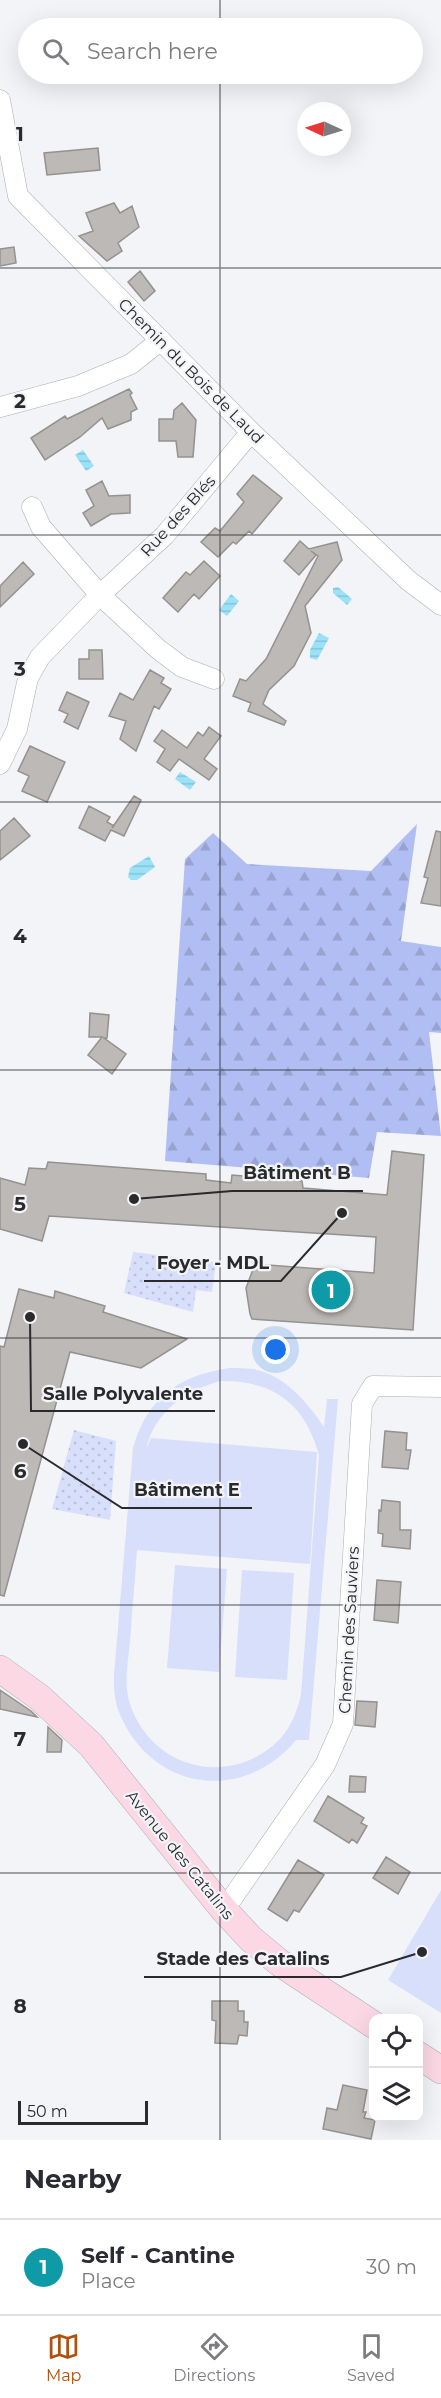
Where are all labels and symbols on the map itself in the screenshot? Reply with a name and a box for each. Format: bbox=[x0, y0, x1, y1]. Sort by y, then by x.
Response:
north arrow bbox=[297, 102, 351, 156]
text: 1 bbox=[16, 122, 24, 146]
street label: Chemin du Bois de Laud bbox=[114, 294, 268, 448]
text: 2 bbox=[14, 389, 26, 413]
street label: Rue des Blés bbox=[137, 471, 219, 560]
text: 3 bbox=[13, 657, 26, 681]
text: 4 bbox=[13, 924, 27, 948]
callout: Bâtiment B bbox=[232, 1155, 363, 1191]
text: Bâtiment B bbox=[243, 1162, 351, 1184]
text: 5 bbox=[14, 1192, 26, 1216]
callout: Foyer - MDL bbox=[144, 1245, 281, 1281]
text: Foyer - MDL bbox=[157, 1252, 269, 1274]
pin: 1 bbox=[312, 1268, 350, 1312]
your location bbox=[261, 1335, 290, 1364]
callout: Salle Polyvalente bbox=[31, 1375, 215, 1411]
text: Salle Polyvalente bbox=[43, 1383, 203, 1405]
text: 6 bbox=[14, 1459, 27, 1483]
callout: Bâtiment E bbox=[122, 1472, 252, 1508]
text: Bâtiment E bbox=[134, 1479, 240, 1501]
street label: Chemin des Sauviers bbox=[335, 1546, 363, 1714]
text: 7 bbox=[14, 1727, 26, 1751]
street label: Avenue des Catalins bbox=[122, 1787, 238, 1924]
callout: Stade des Catalins bbox=[144, 1941, 341, 1977]
text: Stade des Catalins bbox=[156, 1948, 330, 1970]
text: 8 bbox=[13, 1994, 27, 2018]
scale bar bbox=[18, 2098, 148, 2126]

